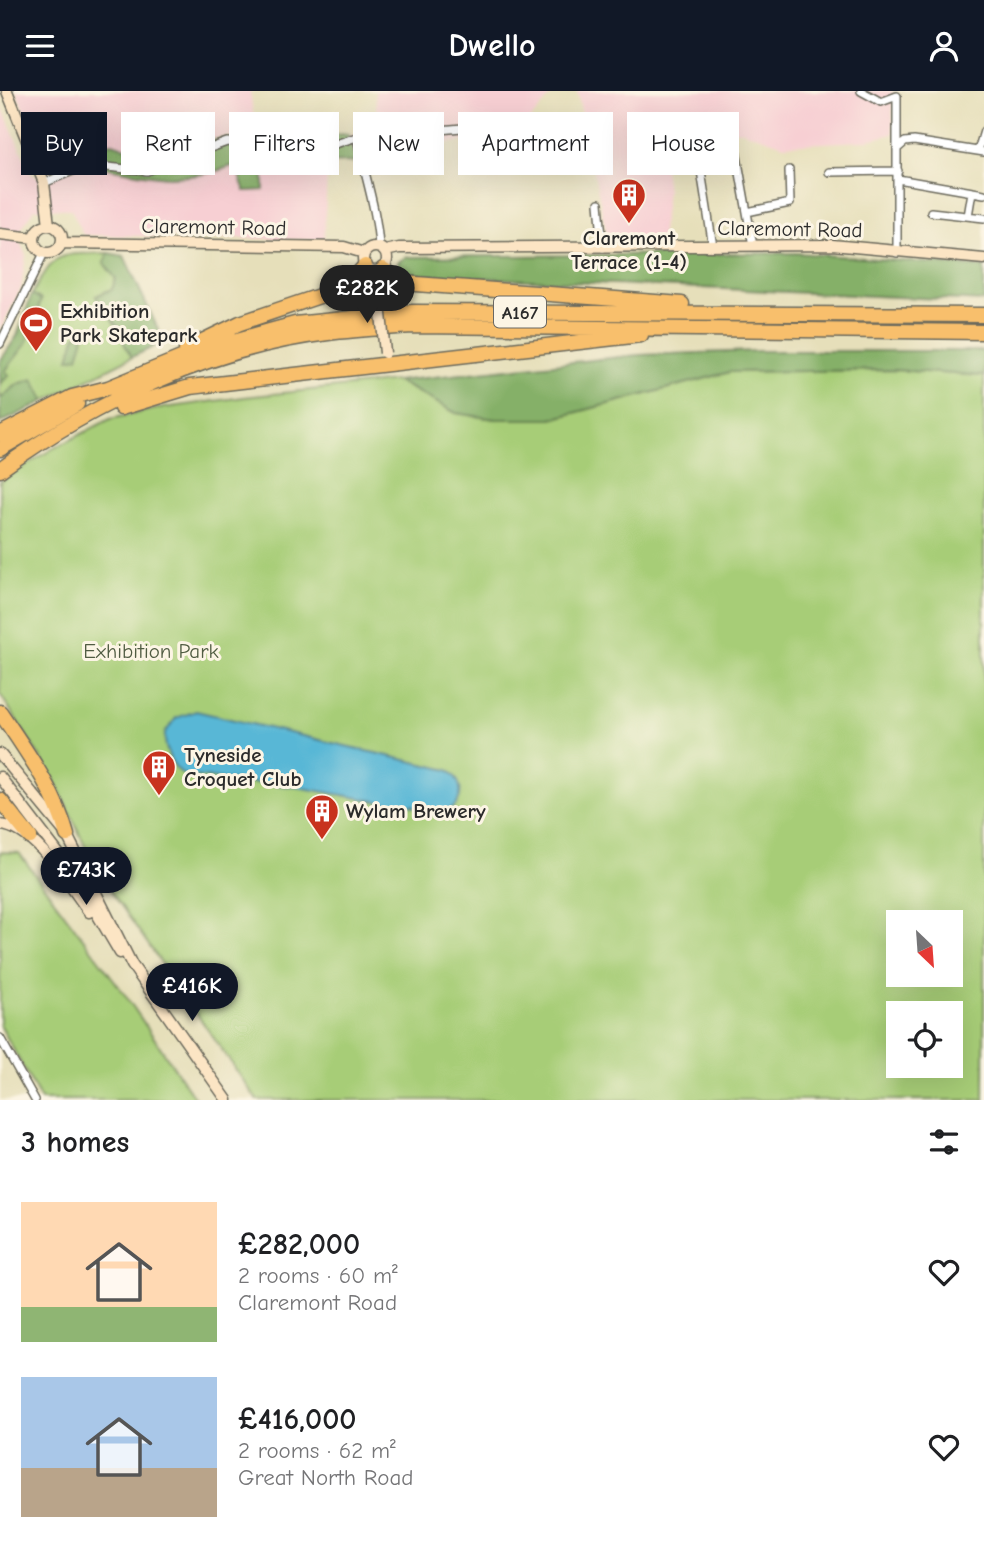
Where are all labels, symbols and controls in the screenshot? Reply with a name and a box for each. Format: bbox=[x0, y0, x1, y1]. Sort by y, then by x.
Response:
icon: menu bbox=[21, 27, 59, 65]
text: Dwello bbox=[448, 27, 536, 64]
icon: person bbox=[925, 27, 963, 65]
chip: Buy bbox=[21, 112, 107, 175]
chip: Rent bbox=[121, 112, 215, 175]
chip: Filters bbox=[229, 112, 339, 175]
chip: New bbox=[353, 112, 444, 175]
chip: Apartment bbox=[458, 112, 613, 175]
chip: House bbox=[627, 112, 739, 175]
building icon: Claremont Terrace (1-4) bbox=[610, 176, 648, 225]
street label: Claremont Road bbox=[141, 214, 287, 240]
street label: Claremont Road bbox=[717, 216, 863, 242]
place label: Claremont Terrace (1-4) bbox=[571, 226, 687, 274]
pin: £282K bbox=[318, 265, 416, 325]
text: £282K bbox=[336, 274, 398, 301]
road number: A167 bbox=[494, 297, 546, 327]
place label: Exhibition Park Skatepark bbox=[60, 299, 198, 347]
sports icon: Exhibition Park Skatepark bbox=[17, 304, 55, 353]
park label: Exhibition Park bbox=[83, 639, 219, 663]
place label: Tyneside Croquet Club bbox=[184, 743, 301, 791]
building icon: Tyneside Croquet Club bbox=[140, 748, 178, 797]
building icon: Wylam Brewery bbox=[303, 792, 341, 841]
place label: Wylam Brewery bbox=[346, 799, 486, 823]
pin: £743K bbox=[37, 847, 135, 907]
text: £743K bbox=[57, 856, 115, 883]
north arrow bbox=[886, 910, 962, 987]
map controls bbox=[886, 910, 963, 1078]
pin: £416K bbox=[143, 963, 241, 1023]
text: £416K bbox=[162, 972, 222, 999]
button: locate bbox=[886, 1001, 963, 1078]
icon: filters bbox=[925, 1123, 963, 1161]
text: 3 homes bbox=[21, 1125, 129, 1160]
text: £282,000 bbox=[238, 1227, 360, 1262]
icon: home bbox=[77, 1230, 161, 1314]
icon: heart bbox=[925, 1253, 963, 1291]
text: 2 rooms · 60 m² bbox=[238, 1262, 398, 1289]
text: Claremont Road bbox=[238, 1289, 397, 1316]
text: £416,000 bbox=[238, 1402, 357, 1437]
icon: home bbox=[77, 1405, 161, 1489]
icon: heart bbox=[925, 1428, 963, 1466]
text: 2 rooms · 62 m² bbox=[238, 1437, 396, 1464]
text: Great North Road bbox=[238, 1464, 414, 1491]

